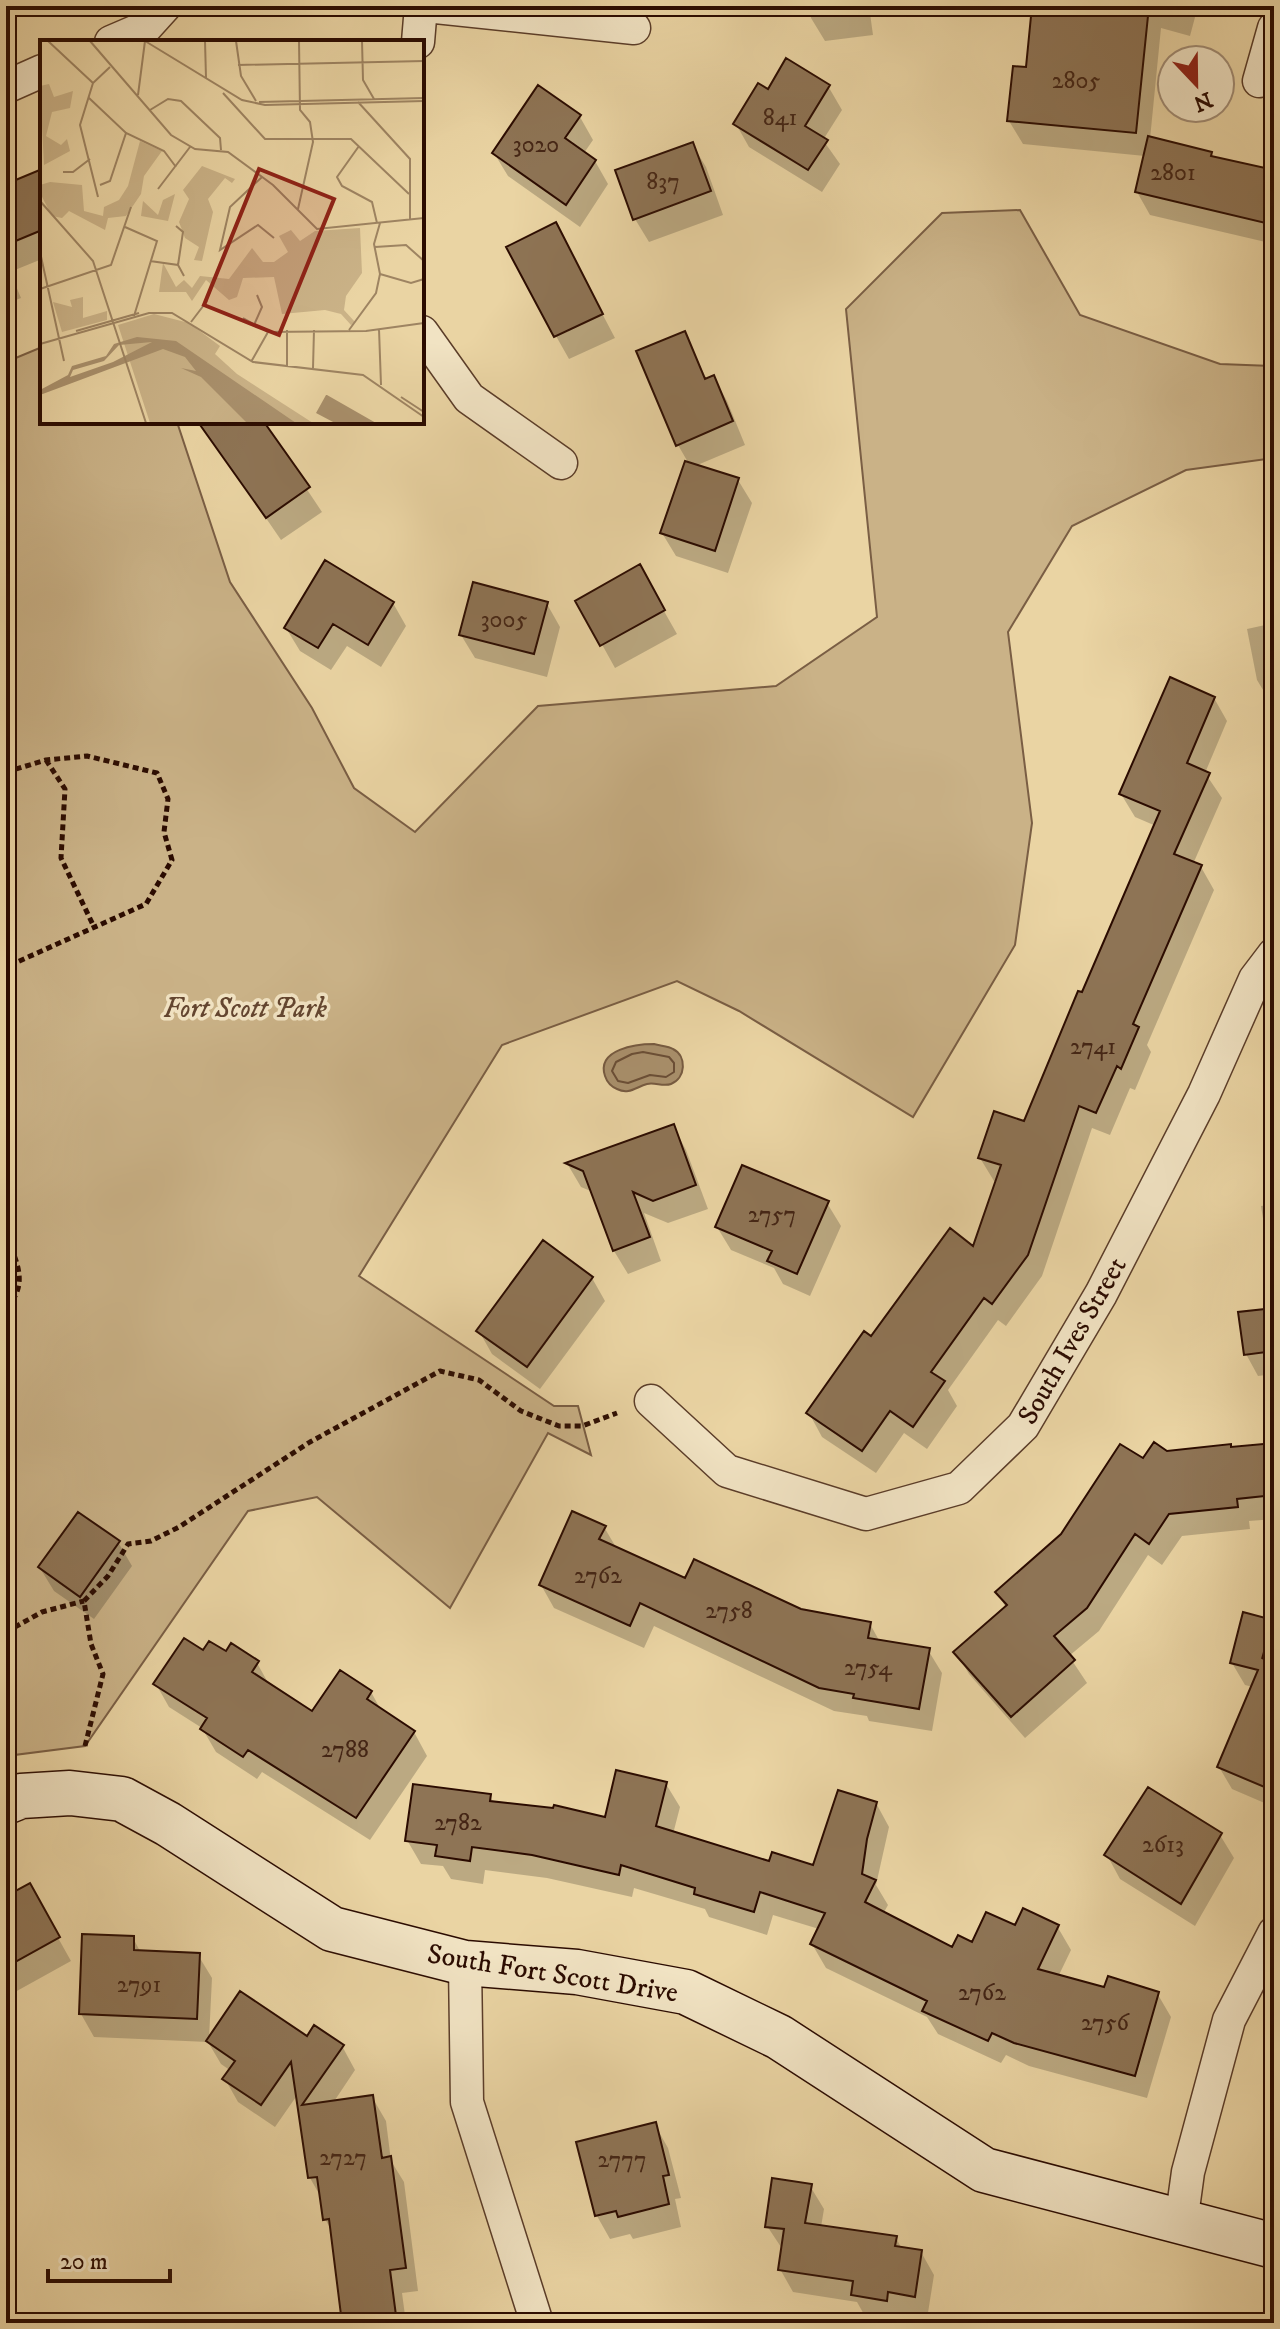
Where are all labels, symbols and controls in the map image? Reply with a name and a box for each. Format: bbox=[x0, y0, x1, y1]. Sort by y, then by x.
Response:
inset map bbox=[40, 40, 424, 424]
north arrow bbox=[1156, 44, 1236, 124]
house number: 2805 bbox=[1052, 66, 1100, 96]
text: N bbox=[1189, 85, 1216, 117]
house number: 841 bbox=[763, 103, 797, 133]
house number: 3020 bbox=[513, 130, 559, 160]
house number: 2801 bbox=[1150, 158, 1196, 188]
house number: 837 bbox=[646, 167, 680, 197]
house number: 3005 bbox=[481, 605, 527, 635]
park label: Fort Scott Park bbox=[163, 991, 327, 1026]
house number: 2741 bbox=[1070, 1032, 1116, 1062]
house number: 2757 bbox=[748, 1200, 796, 1230]
street label: South Ives Street bbox=[1010, 1251, 1134, 1431]
house number: 2762 bbox=[574, 1561, 622, 1591]
house number: 2758 bbox=[705, 1596, 753, 1626]
house number: 2754 bbox=[844, 1653, 893, 1683]
house number: 2788 bbox=[321, 1735, 369, 1765]
house number: 2782 bbox=[434, 1808, 482, 1838]
house number: 2613 bbox=[1142, 1830, 1184, 1860]
street label: South Fort Scott Drive bbox=[425, 1936, 681, 2011]
house number: 2791 bbox=[117, 1970, 161, 2000]
house number: 2762 bbox=[958, 1978, 1006, 2008]
house number: 2756 bbox=[1081, 2008, 1131, 2038]
house number: 2727 bbox=[319, 2143, 367, 2173]
house number: 2777 bbox=[597, 2145, 647, 2175]
scale bar bbox=[48, 2233, 170, 2283]
text: 20 m bbox=[60, 2247, 108, 2277]

